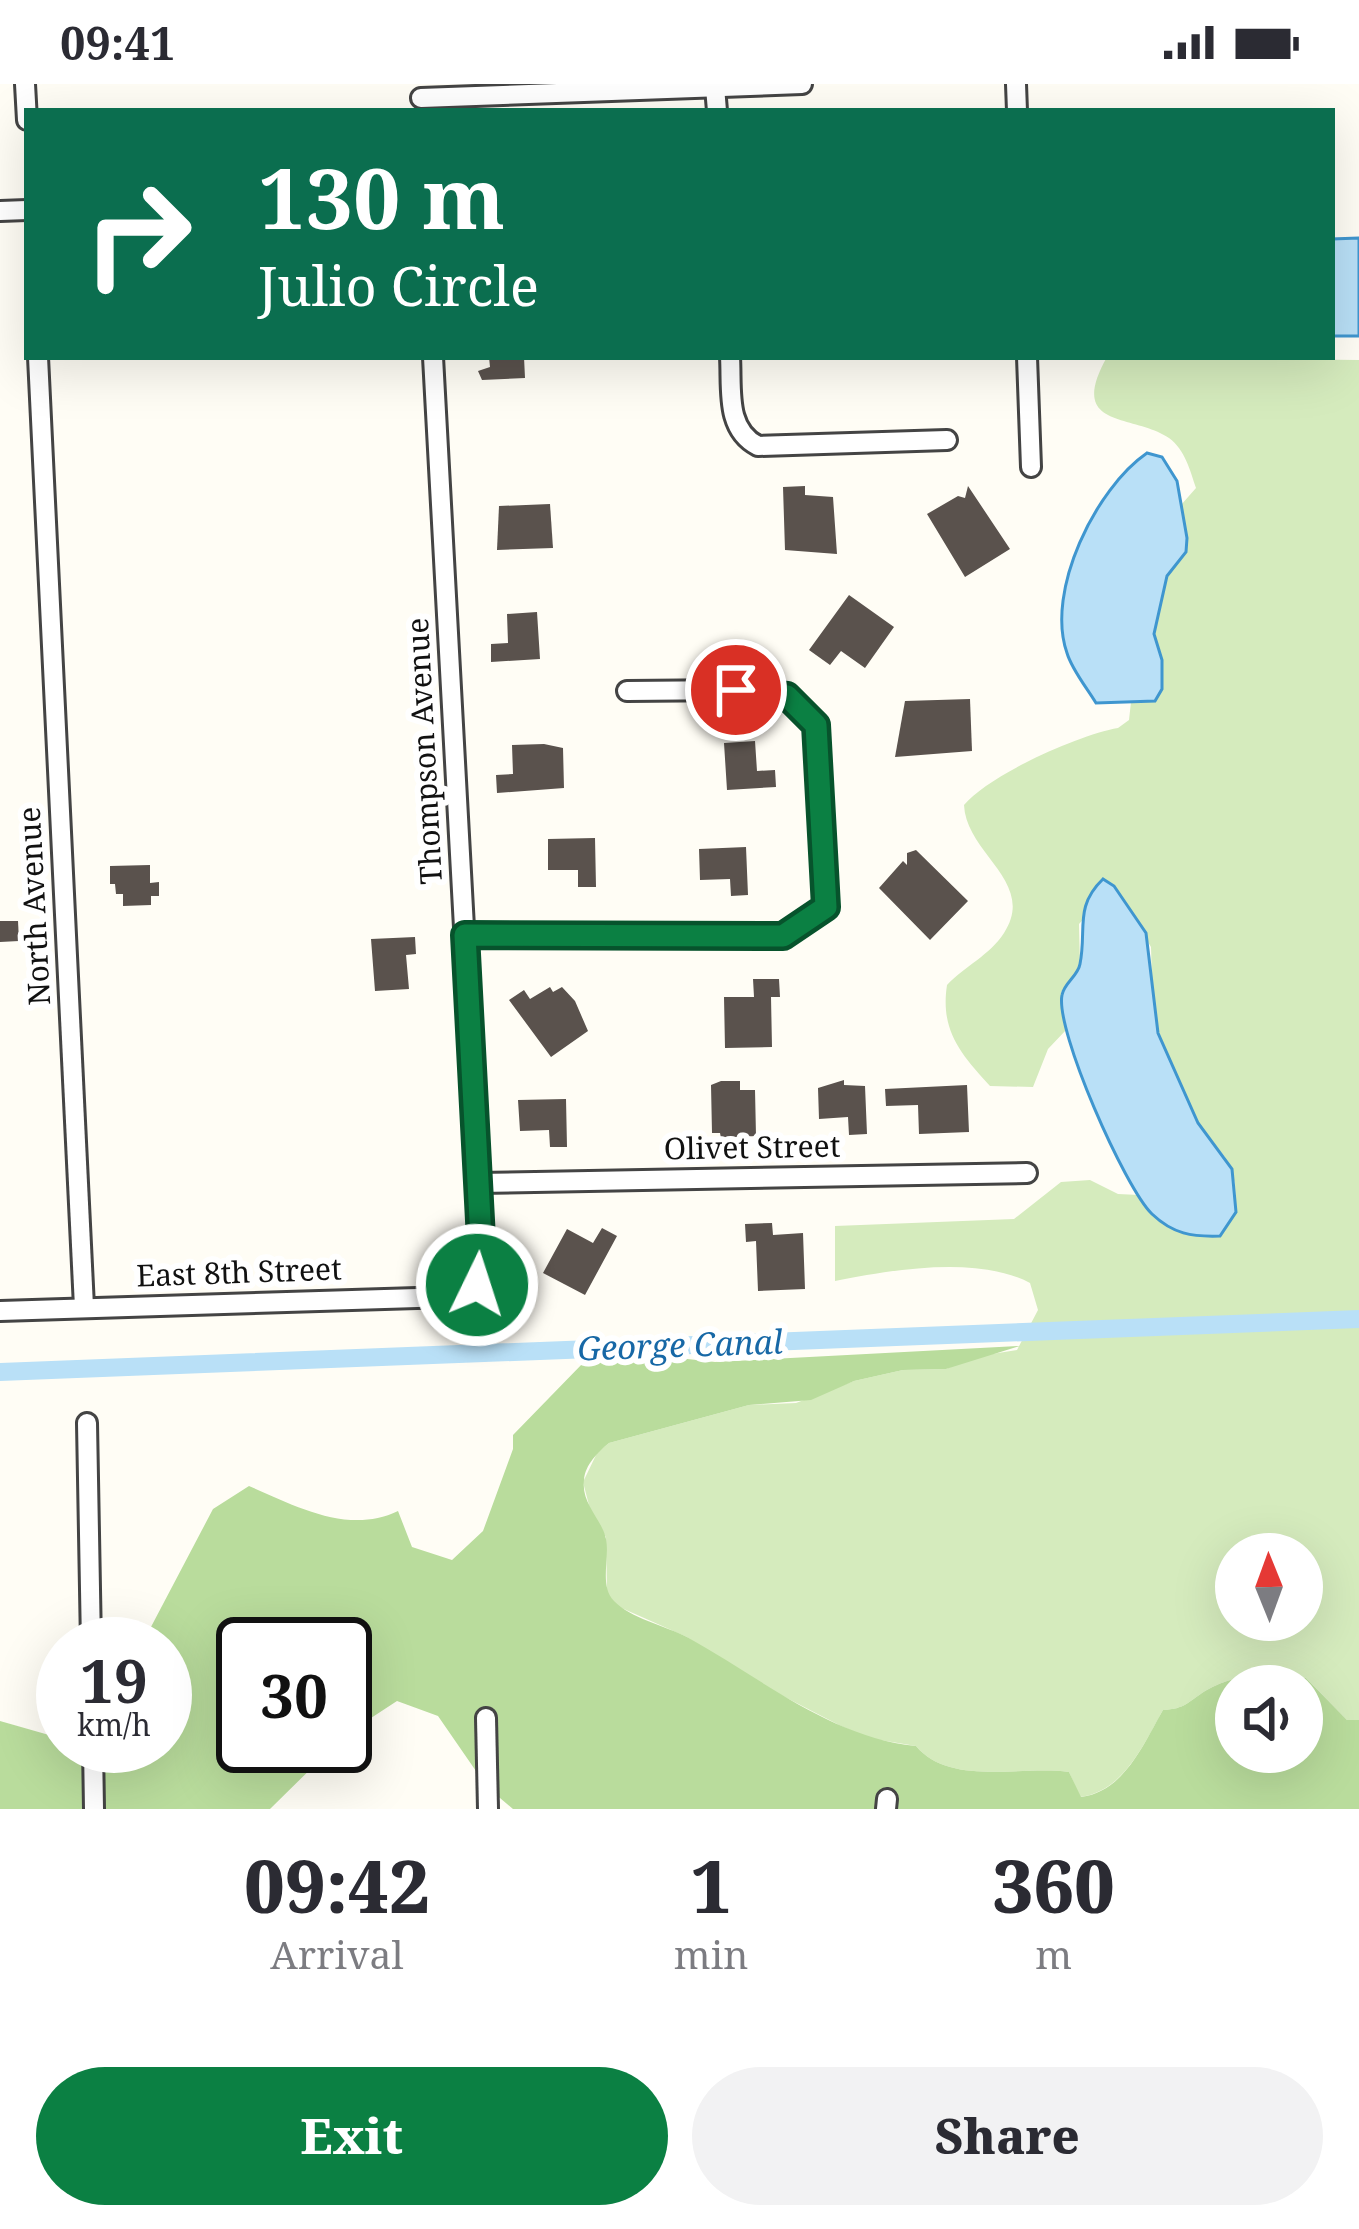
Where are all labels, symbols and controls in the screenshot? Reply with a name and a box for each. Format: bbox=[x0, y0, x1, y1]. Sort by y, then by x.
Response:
text: 09:41 bbox=[60, 12, 175, 73]
text: 130 m bbox=[258, 139, 505, 254]
icon: right bbox=[60, 156, 216, 312]
text: Julio Circle bbox=[258, 248, 539, 322]
street label: Thompson Avenue bbox=[396, 617, 451, 885]
pin bbox=[685, 639, 787, 741]
icon: arrive bbox=[703, 657, 769, 723]
street label: North Avenue bbox=[8, 806, 59, 1006]
street label: Olivet Street bbox=[663, 1124, 841, 1169]
position arrow bbox=[414, 1222, 540, 1348]
street label: East 8th Street bbox=[136, 1247, 342, 1296]
water label: George Canal bbox=[577, 1318, 783, 1371]
north arrow bbox=[1215, 1533, 1323, 1641]
map controls bbox=[1215, 1533, 1323, 1773]
speed limit sign: 30 bbox=[216, 1617, 372, 1773]
text: 19 bbox=[80, 1639, 148, 1721]
button: sound bbox=[1215, 1665, 1323, 1773]
text: km/h bbox=[77, 1704, 151, 1745]
text: 09:42 bbox=[244, 1836, 430, 1934]
text: 1 bbox=[691, 1836, 732, 1934]
text: 360 bbox=[992, 1836, 1115, 1934]
text: Arrival bbox=[270, 1927, 404, 1980]
text: min bbox=[674, 1927, 748, 1980]
text: m bbox=[1035, 1927, 1072, 1980]
button: Exit bbox=[36, 2067, 668, 2205]
button: Share bbox=[692, 2067, 1323, 2205]

